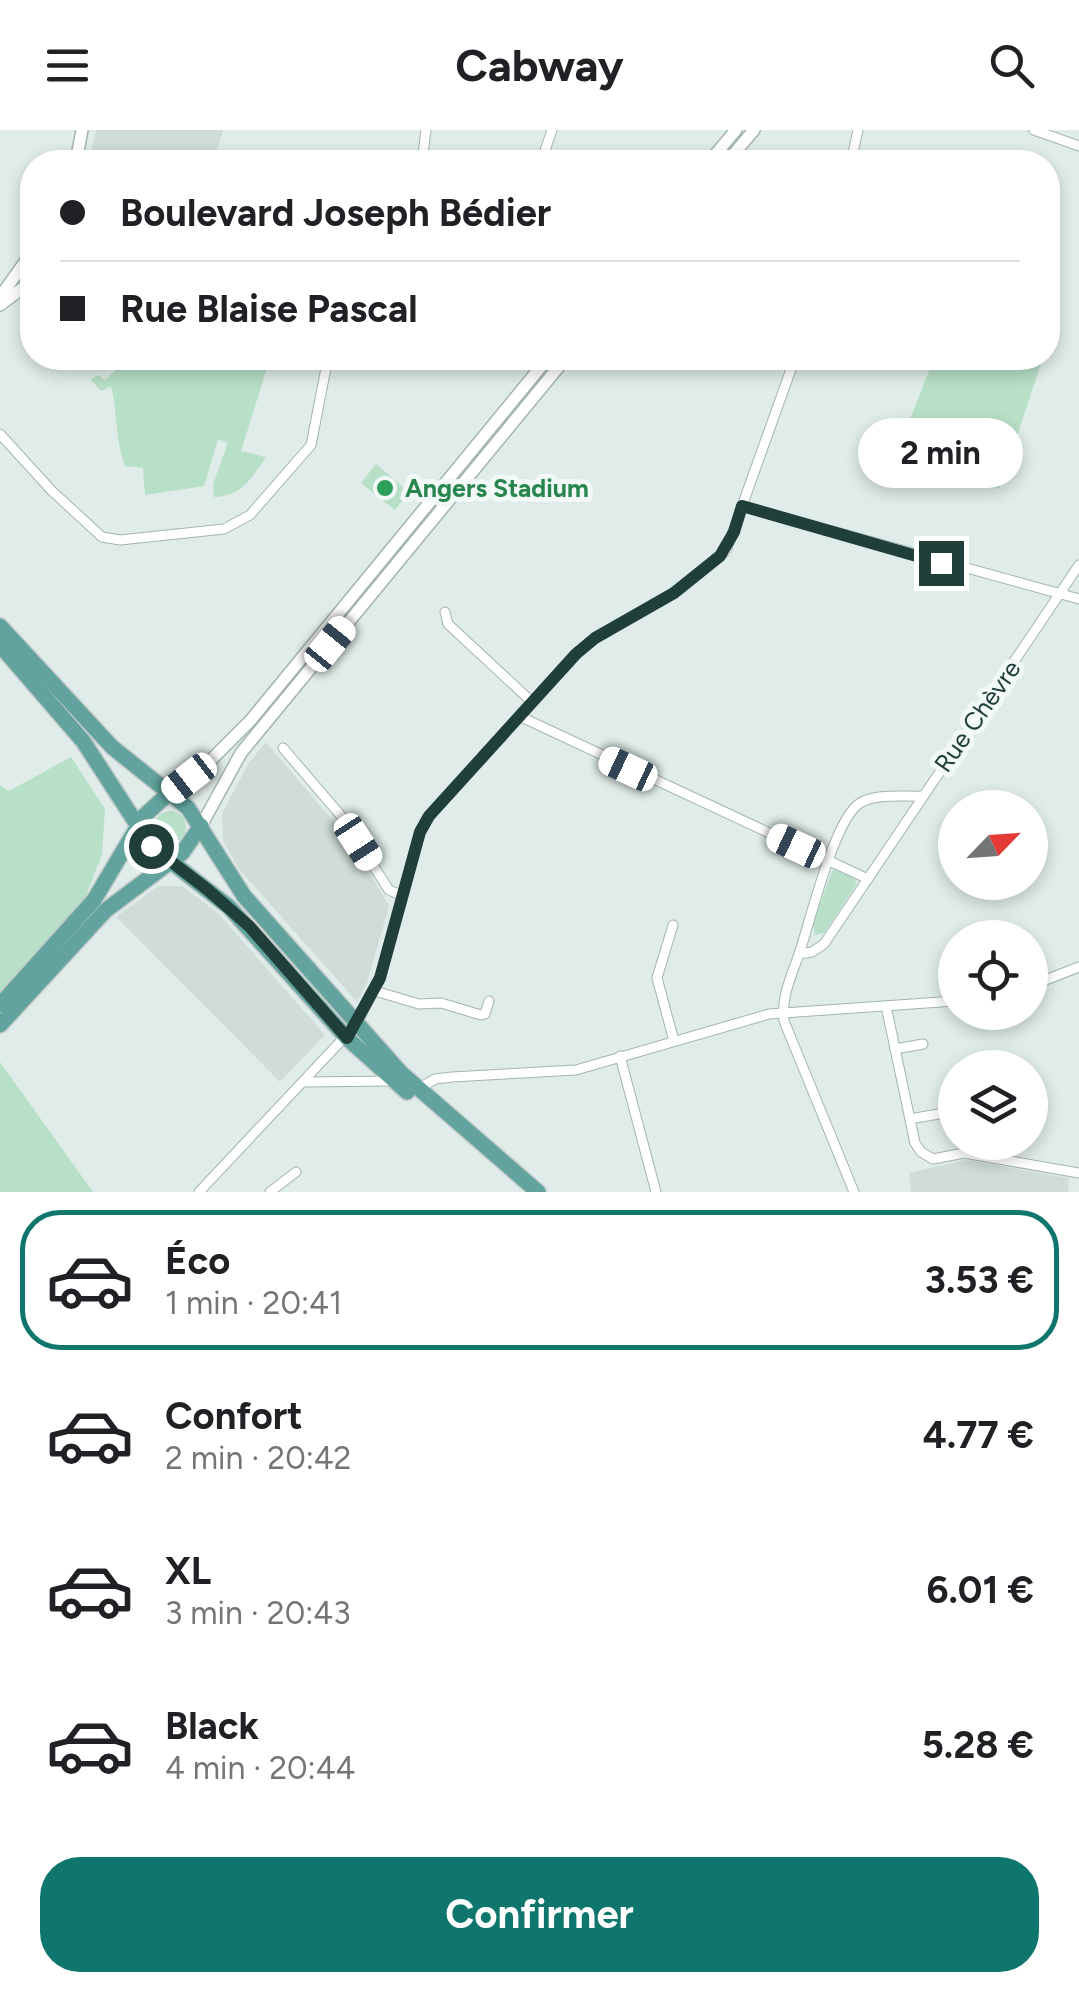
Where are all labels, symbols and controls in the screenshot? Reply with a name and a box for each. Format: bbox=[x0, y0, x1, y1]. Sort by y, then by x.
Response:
icon: menu bbox=[40, 38, 95, 93]
text: Cabway bbox=[455, 38, 624, 92]
icon: search bbox=[984, 38, 1039, 93]
text: Boulevard Joseph Bédier bbox=[120, 190, 551, 236]
text: Rue Blaise Pascal bbox=[120, 286, 418, 332]
callout: 2 min bbox=[858, 418, 1024, 488]
text: 2 min bbox=[900, 434, 981, 472]
place label: Angers Stadium bbox=[405, 473, 589, 503]
marker: Angers Stadium bbox=[374, 477, 396, 499]
route end bbox=[919, 541, 964, 586]
car bbox=[299, 611, 361, 677]
street label: Rue Chèvre bbox=[927, 654, 1027, 778]
car bbox=[594, 743, 662, 795]
car bbox=[156, 748, 222, 808]
north arrow bbox=[938, 790, 1048, 900]
map controls bbox=[938, 790, 1048, 1160]
car bbox=[329, 809, 387, 875]
car bbox=[762, 820, 830, 872]
route start bbox=[129, 824, 174, 869]
button: locate bbox=[938, 920, 1048, 1030]
button: layers bbox=[938, 1050, 1048, 1160]
icon: car bbox=[45, 1235, 135, 1325]
text: Éco bbox=[165, 1238, 230, 1284]
text: 3.53 € bbox=[925, 1257, 1034, 1303]
text: 1 min · 20:41 bbox=[165, 1284, 342, 1322]
icon: car bbox=[45, 1390, 135, 1480]
text: Confort bbox=[165, 1393, 302, 1439]
text: 4.77 € bbox=[923, 1412, 1034, 1458]
text: 2 min · 20:42 bbox=[165, 1439, 352, 1477]
icon: car bbox=[45, 1545, 135, 1635]
text: XL bbox=[165, 1548, 211, 1594]
text: 6.01 € bbox=[926, 1567, 1034, 1613]
text: 3 min · 20:43 bbox=[165, 1594, 351, 1632]
icon: car bbox=[45, 1700, 135, 1790]
text: Black bbox=[165, 1703, 259, 1749]
text: 5.28 € bbox=[922, 1722, 1034, 1768]
text: 4 min · 20:44 bbox=[165, 1749, 355, 1787]
button: Confirmer bbox=[40, 1857, 1039, 1972]

